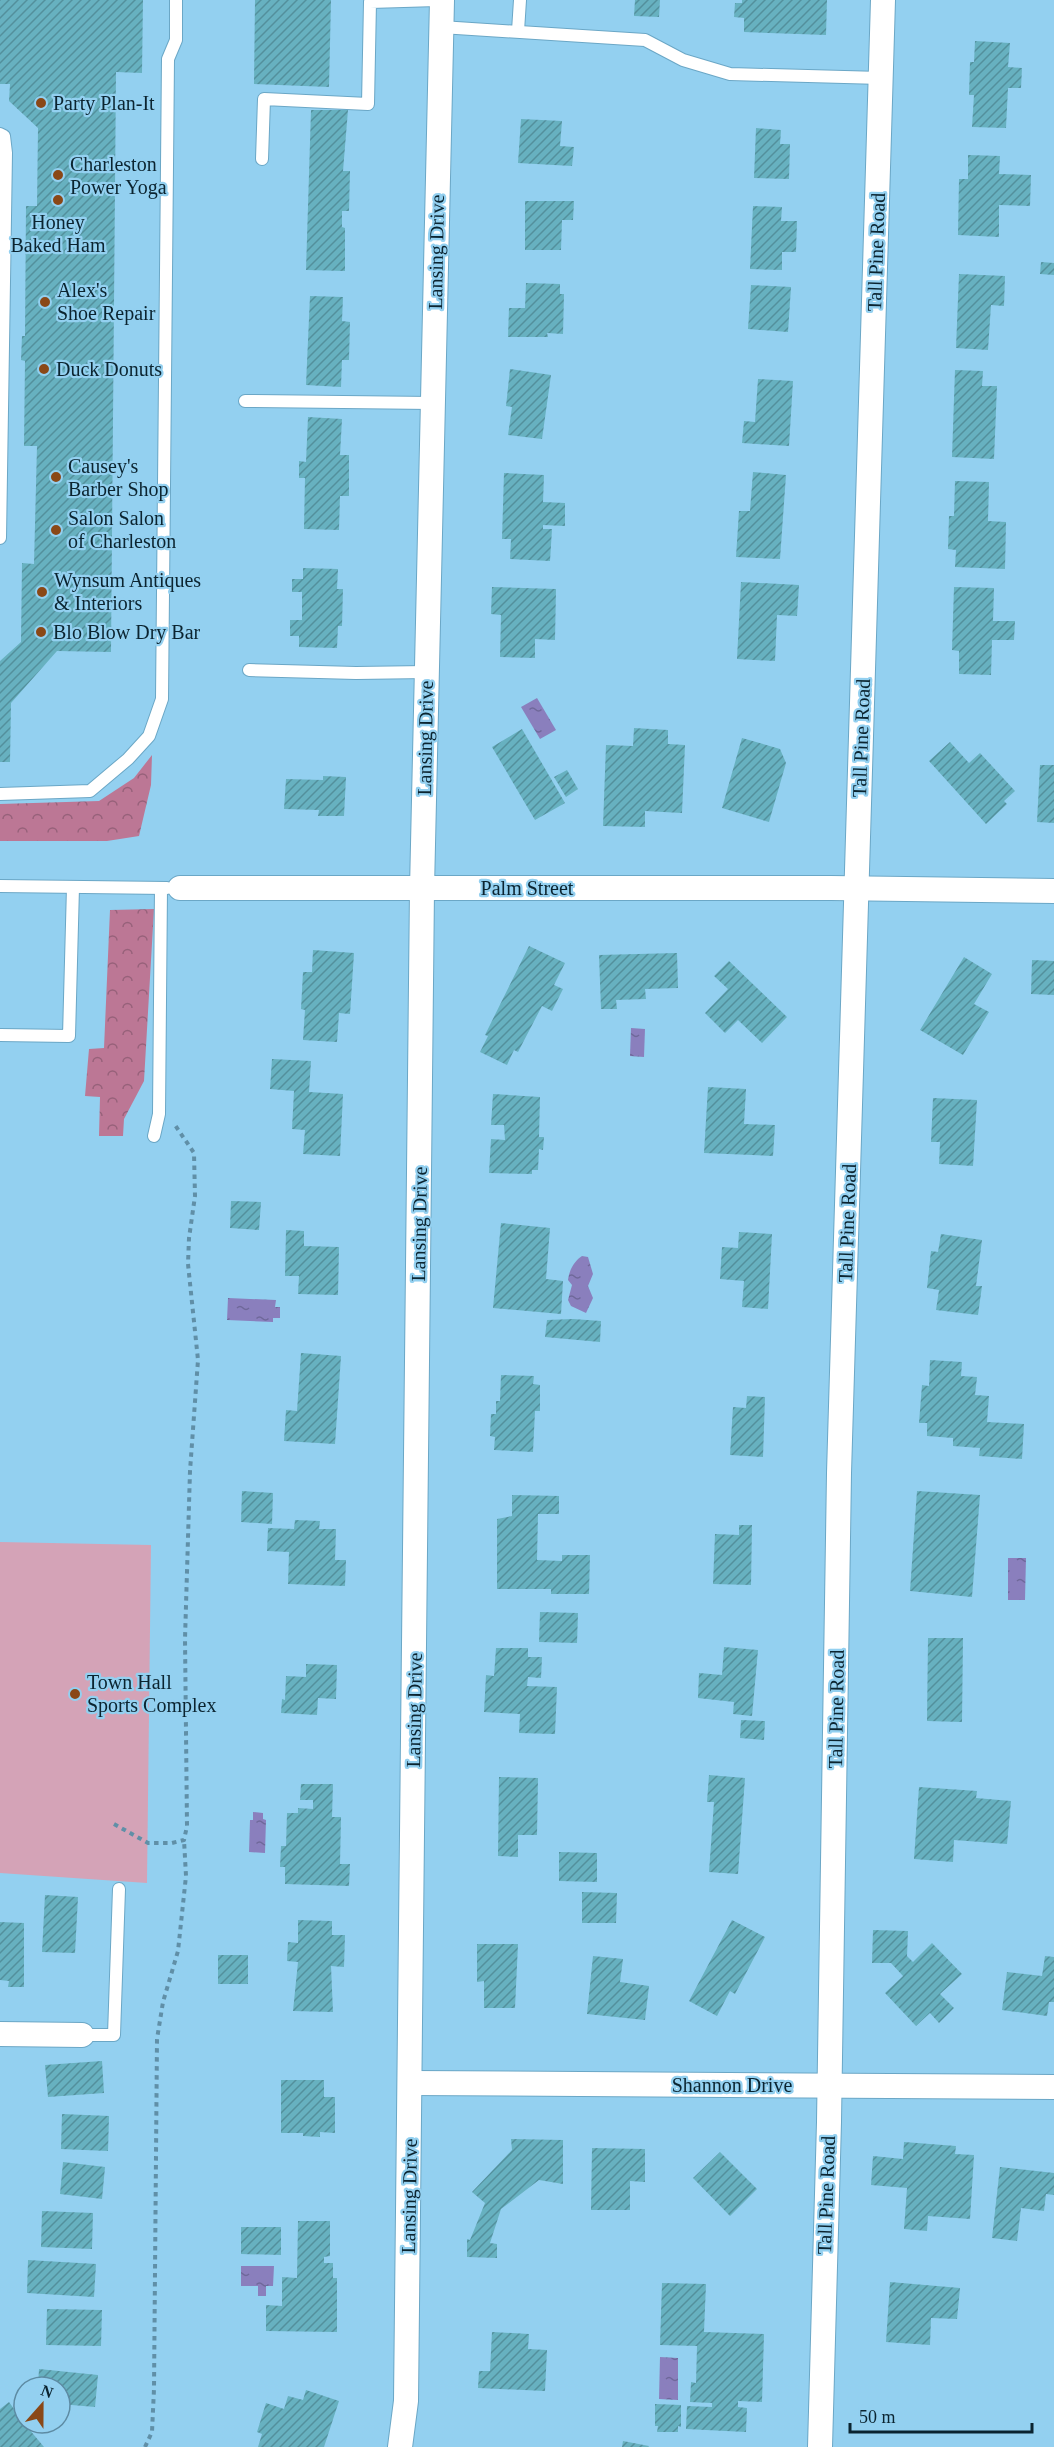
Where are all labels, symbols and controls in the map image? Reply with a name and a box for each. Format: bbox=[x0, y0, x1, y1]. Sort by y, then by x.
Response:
place label: Party Plan-It bbox=[53, 92, 155, 115]
marker: Party Plan-It bbox=[34, 96, 48, 110]
place label: Charleston Power Yoga bbox=[70, 153, 167, 199]
marker: Charleston Power Yoga bbox=[51, 168, 65, 182]
street label: Tall Pine Road bbox=[863, 192, 889, 312]
marker: Honey Baked Ham bbox=[51, 193, 65, 207]
street label: Lansing Drive bbox=[424, 194, 449, 310]
place label: Honey Baked Ham bbox=[11, 211, 106, 256]
place label: Alex's Shoe Repair bbox=[57, 279, 156, 325]
marker: Alex's Shoe Repair bbox=[38, 295, 52, 309]
place label: Duck Donuts bbox=[56, 358, 162, 380]
marker: Duck Donuts bbox=[37, 362, 51, 376]
place label: Causey's Barber Shop bbox=[68, 455, 169, 501]
marker: Causey's Barber Shop bbox=[49, 470, 63, 484]
place label: Salon Salon of Charleston bbox=[68, 507, 176, 552]
marker: Salon Salon of Charleston bbox=[49, 523, 63, 537]
place label: Wynsum Antiques & Interiors bbox=[54, 569, 201, 614]
marker: Wynsum Antiques & Interiors bbox=[35, 585, 49, 599]
place label: Blo Blow Dry Bar bbox=[53, 621, 201, 644]
marker: Blo Blow Dry Bar bbox=[34, 625, 48, 639]
street label: Tall Pine Road bbox=[848, 678, 874, 798]
street label: Lansing Drive bbox=[413, 680, 438, 796]
street label: Palm Street bbox=[481, 877, 574, 899]
street label: Tall Pine Road bbox=[834, 1163, 860, 1283]
street label: Lansing Drive bbox=[407, 1166, 432, 1282]
street label: Tall Pine Road bbox=[824, 1650, 848, 1768]
street label: Lansing Drive bbox=[402, 1652, 427, 1768]
place label: Town Hall Sports Complex bbox=[87, 1671, 216, 1717]
marker: Town Hall Sports Complex bbox=[68, 1687, 82, 1701]
street label: Shannon Drive bbox=[672, 2074, 792, 2096]
street label: Tall Pine Road bbox=[813, 2135, 839, 2255]
street label: Lansing Drive bbox=[397, 2138, 422, 2254]
north arrow bbox=[12, 2375, 72, 2435]
text: N bbox=[39, 2381, 56, 2402]
scale bar bbox=[850, 2396, 1032, 2434]
text: 50 m bbox=[859, 2407, 896, 2427]

